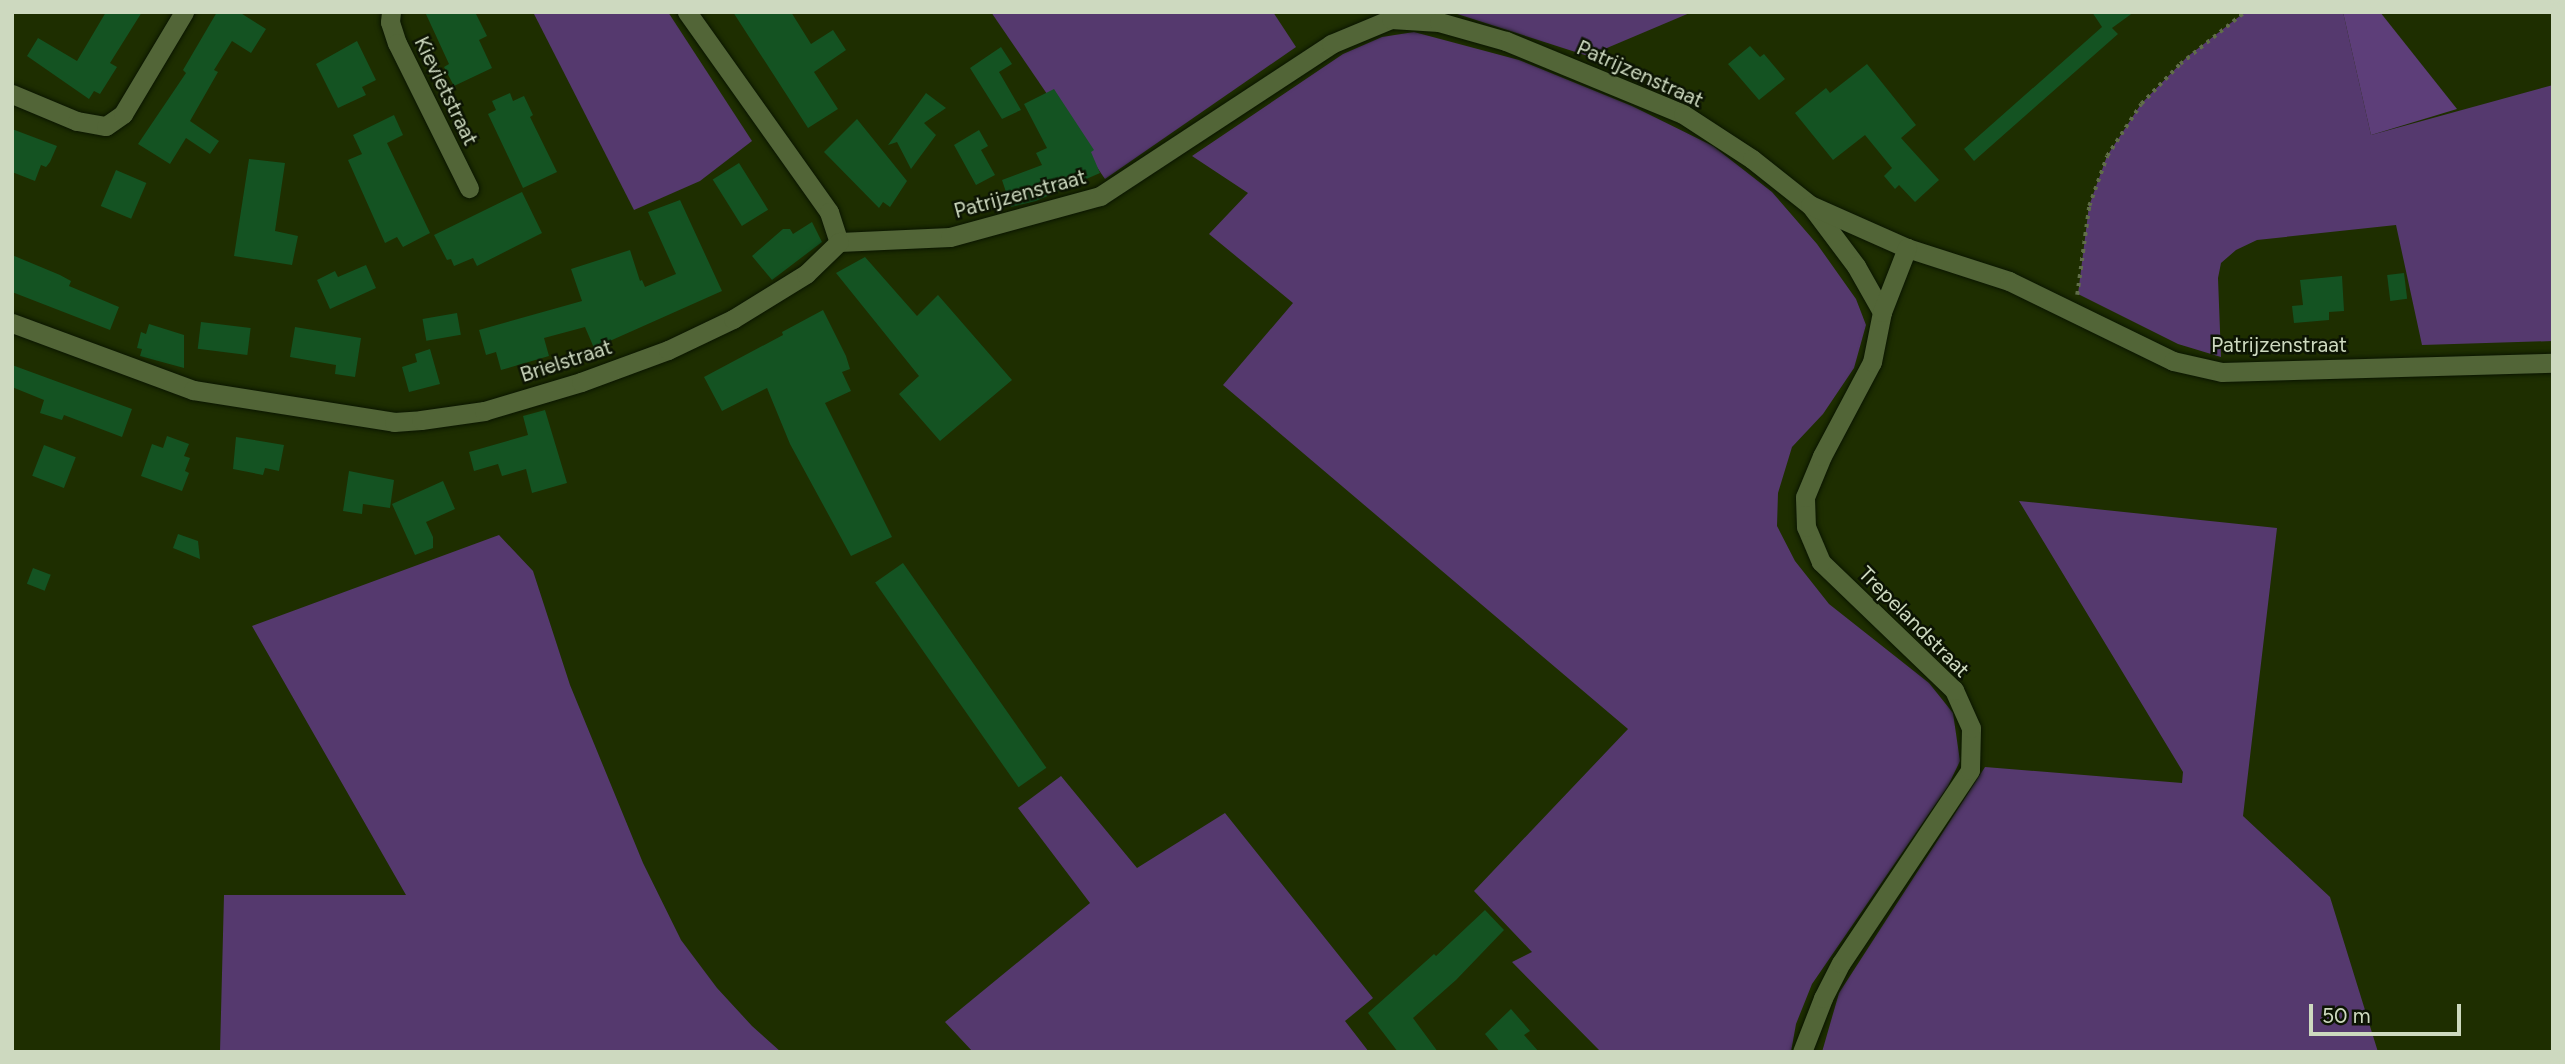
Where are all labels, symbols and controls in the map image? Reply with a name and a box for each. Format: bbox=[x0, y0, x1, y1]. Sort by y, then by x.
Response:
street label: Kievietstraat bbox=[409, 32, 483, 150]
street label: Patrijzenstraat bbox=[1573, 35, 1707, 113]
street label: Patrijzenstraat bbox=[951, 164, 1089, 224]
street label: Patrijzenstraat bbox=[2211, 332, 2347, 358]
street label: Brielstraat bbox=[517, 334, 615, 388]
street label: Trepelandstraat bbox=[1853, 561, 1975, 683]
scale bar bbox=[2313, 990, 2465, 1034]
text: 50 m bbox=[2322, 1003, 2371, 1028]

